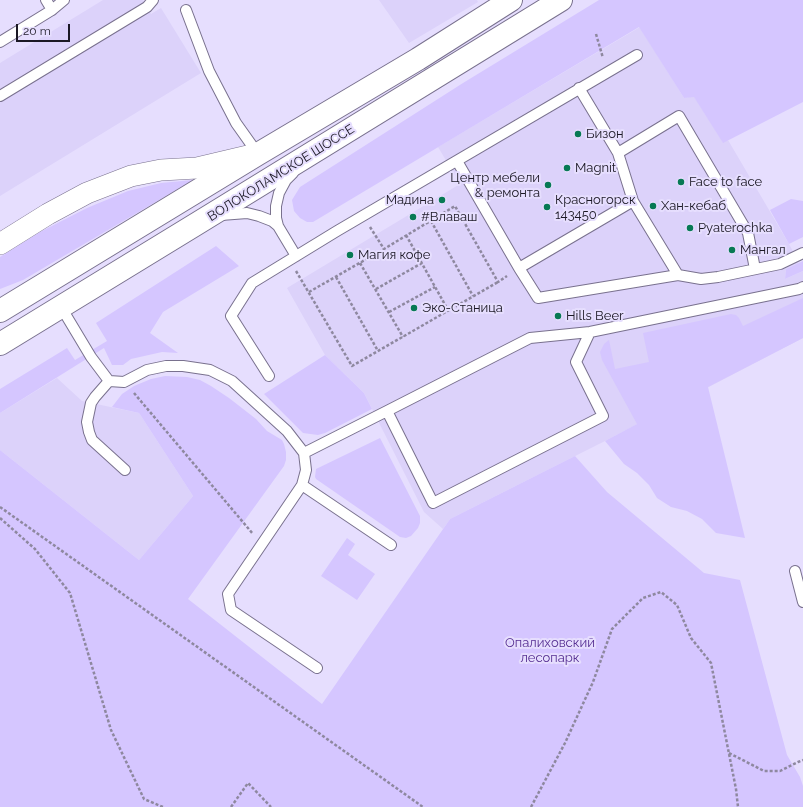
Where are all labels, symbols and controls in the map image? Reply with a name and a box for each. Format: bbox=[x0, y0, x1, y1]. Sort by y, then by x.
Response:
scale bar bbox=[18, 16, 72, 42]
text: 20 m bbox=[23, 24, 51, 38]
street label: ВОЛОКОЛАМСКОЕ ШОССЕ bbox=[205, 121, 357, 225]
place label: Бизон bbox=[586, 126, 623, 142]
marker: Бизон bbox=[573, 129, 583, 139]
place label: Magnit bbox=[575, 160, 616, 176]
marker: Magnit bbox=[562, 163, 572, 173]
place label: Центр мебели & ремонта bbox=[450, 170, 540, 201]
place label: Face to face bbox=[689, 174, 762, 190]
marker: Face to face bbox=[676, 177, 686, 187]
marker: Центр мебели & ремонта bbox=[543, 180, 553, 190]
place label: Мадина bbox=[386, 192, 434, 208]
place label: Красногорск 143450 bbox=[555, 192, 636, 223]
marker: Мадина bbox=[437, 195, 447, 205]
place label: Хан-кебаб bbox=[661, 198, 726, 214]
marker: Хан-кебаб bbox=[648, 201, 658, 211]
marker: Красногорск 143450 bbox=[542, 202, 552, 212]
place label: #Влаваш bbox=[421, 209, 477, 225]
marker: #Влаваш bbox=[408, 212, 418, 222]
place label: Pyaterochka bbox=[698, 220, 773, 236]
marker: Pyaterochka bbox=[685, 223, 695, 233]
place label: Мангал bbox=[740, 242, 786, 258]
marker: Мангал bbox=[727, 245, 737, 255]
place label: Магия кофе bbox=[358, 247, 430, 263]
marker: Магия кофе bbox=[345, 250, 355, 260]
place label: Эко-Станица bbox=[422, 300, 503, 316]
marker: Эко-Станица bbox=[409, 303, 419, 313]
place label: Hills Beer bbox=[566, 308, 624, 324]
marker: Hills Beer bbox=[553, 311, 563, 321]
park label: Опалиховский лесопарк bbox=[505, 635, 595, 666]

